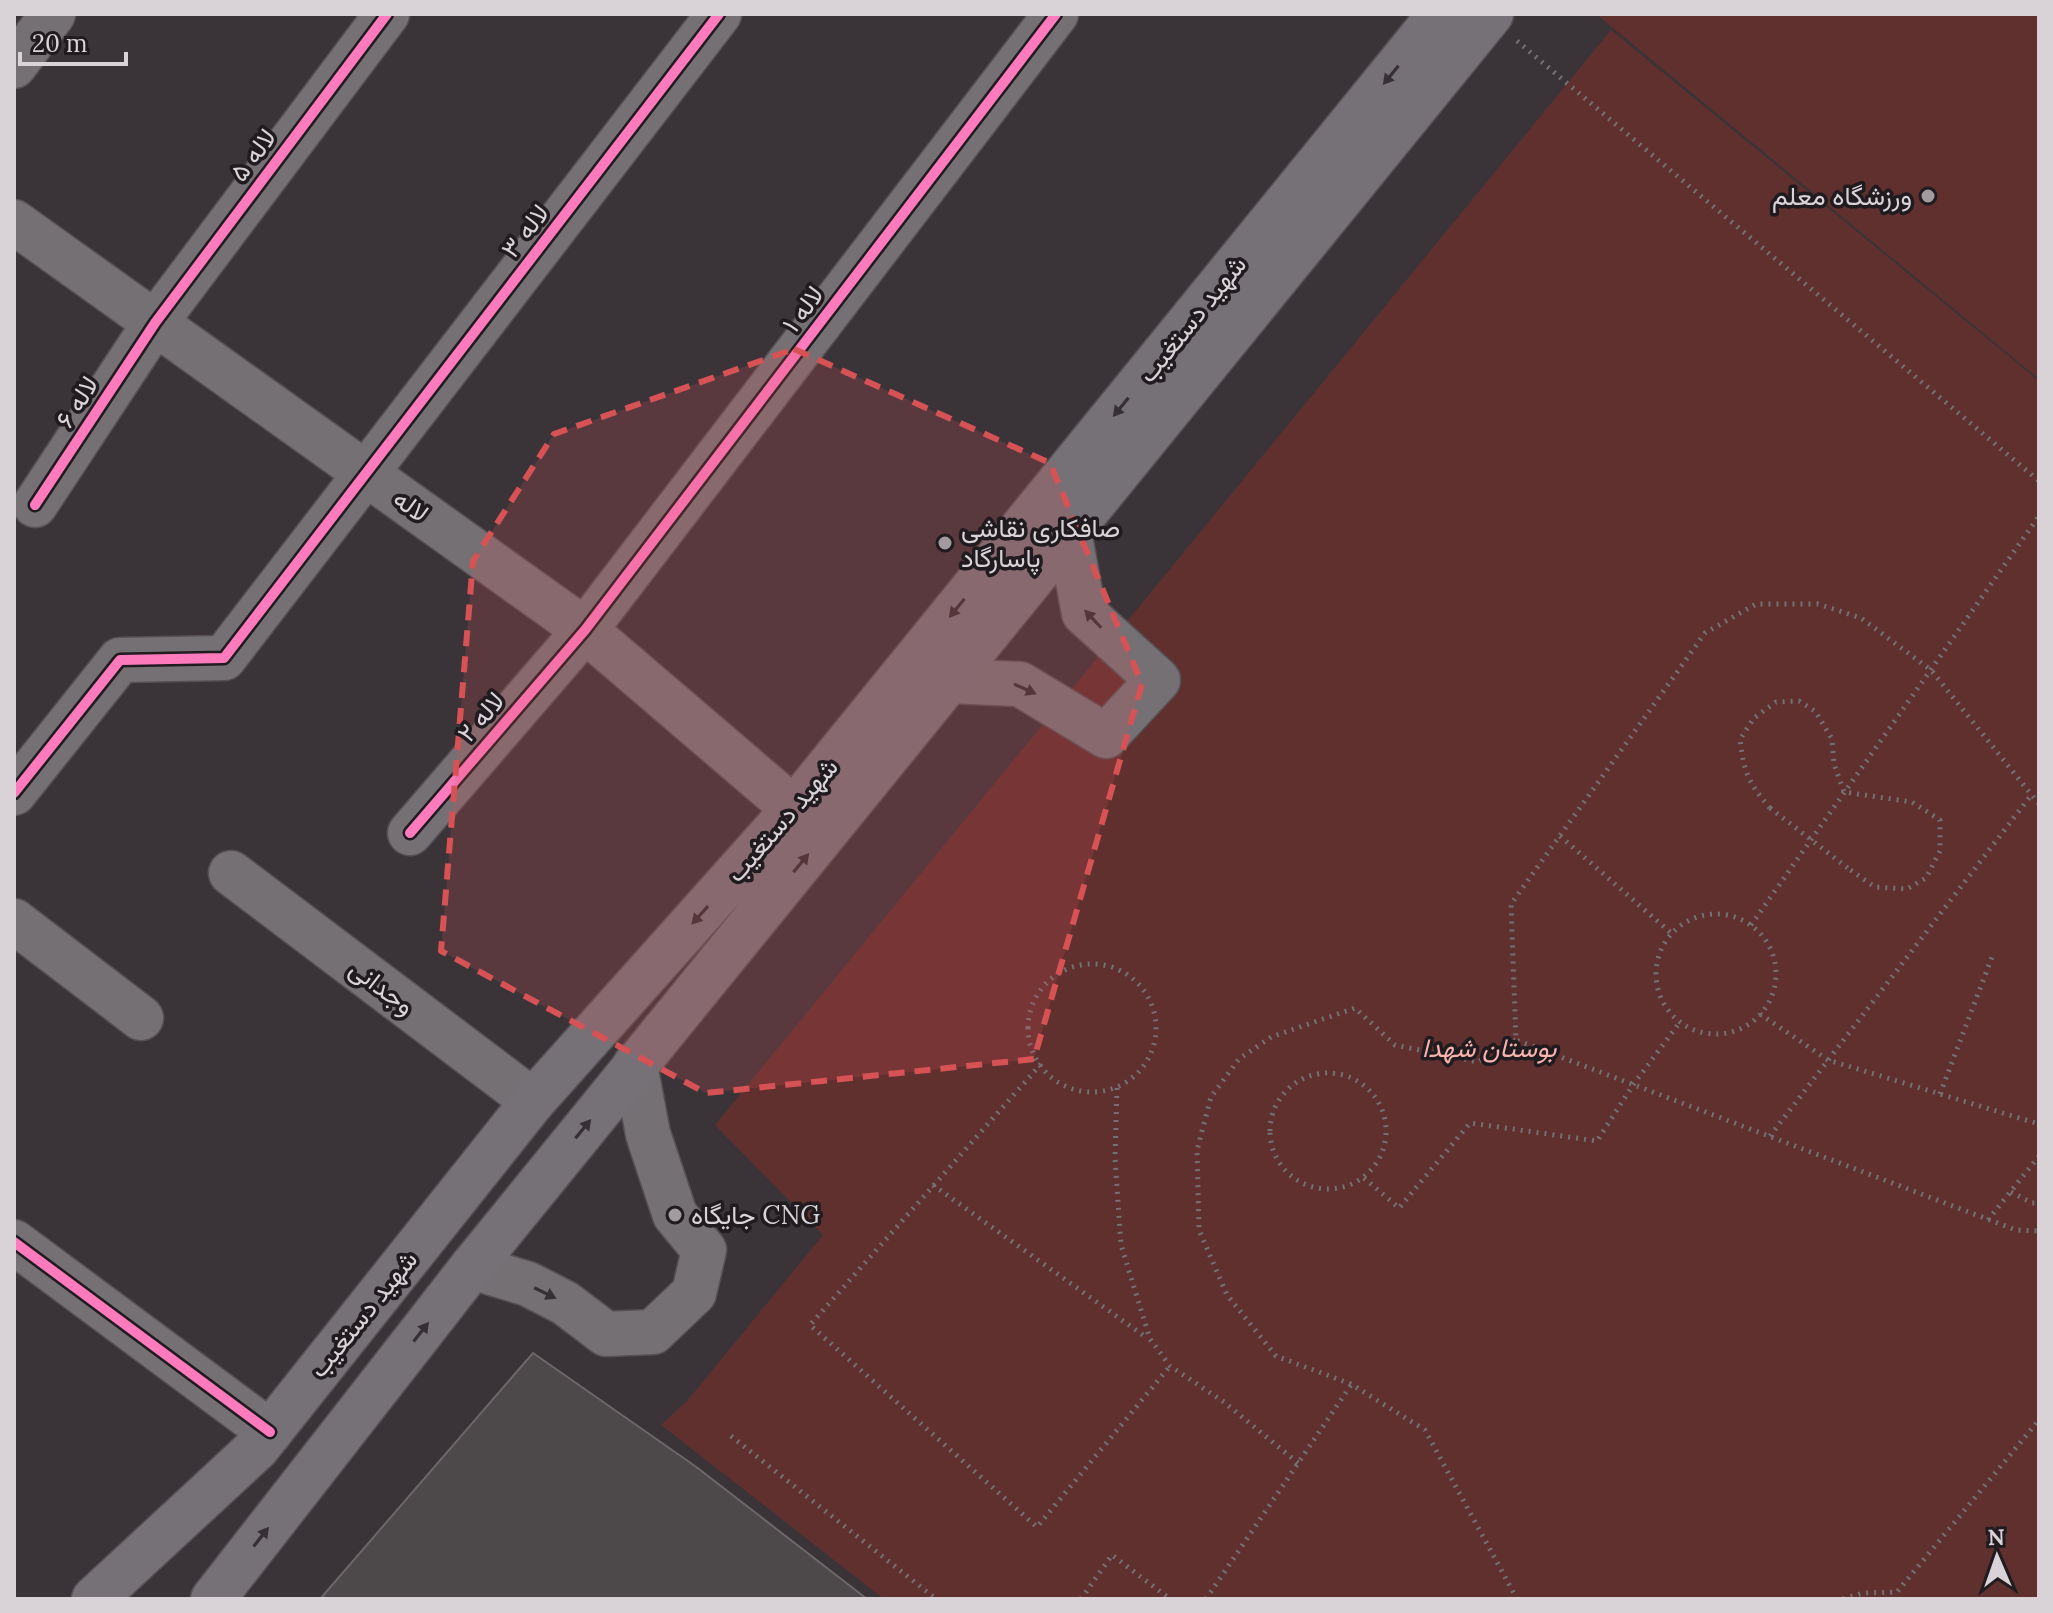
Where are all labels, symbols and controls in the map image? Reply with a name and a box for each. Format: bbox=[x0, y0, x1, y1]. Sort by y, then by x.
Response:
scale bar bbox=[20, 16, 126, 66]
text: 20 m bbox=[32, 28, 88, 59]
one-way arrow bbox=[1383, 64, 1400, 84]
street label: لاله ۵ bbox=[222, 122, 283, 188]
place label: ورزشگاه معلم bbox=[1772, 179, 1912, 213]
marker: ورزشگاه معلم bbox=[1919, 187, 1937, 205]
street label: لاله ۳ bbox=[493, 197, 556, 264]
street label: شهید دستغیب bbox=[1130, 248, 1253, 389]
street label: لاله ۱ bbox=[774, 279, 831, 339]
street label: لاله ۶ bbox=[48, 370, 105, 434]
one-way arrow bbox=[1113, 396, 1130, 416]
street label: لاله bbox=[387, 482, 435, 529]
place label: صافکاری نقاشی پاسارگاد bbox=[961, 511, 1120, 576]
marker: صافکاری نقاشی پاسارگاد bbox=[936, 534, 954, 552]
one-way arrow bbox=[949, 598, 966, 618]
one-way arrow bbox=[1084, 609, 1102, 629]
one-way arrow bbox=[1013, 682, 1037, 695]
street label: لاله ۲ bbox=[450, 685, 512, 749]
street label: شهید دستغیب bbox=[719, 751, 845, 889]
one-way arrow bbox=[792, 852, 809, 873]
one-way arrow bbox=[691, 905, 709, 924]
street label: وجدانی bbox=[343, 951, 421, 1022]
park label: بوستان شهدا bbox=[1422, 1031, 1557, 1064]
one-way arrow bbox=[575, 1119, 591, 1139]
place label: جایگاه CNG bbox=[691, 1198, 820, 1231]
marker: جایگاه CNG bbox=[666, 1206, 684, 1224]
street label: شهید دستغیب bbox=[301, 1243, 424, 1384]
one-way arrow bbox=[534, 1286, 557, 1299]
one-way arrow bbox=[412, 1322, 428, 1342]
north arrow bbox=[1957, 1517, 2037, 1597]
text: N bbox=[1987, 1523, 2005, 1551]
one-way arrow bbox=[253, 1527, 269, 1547]

